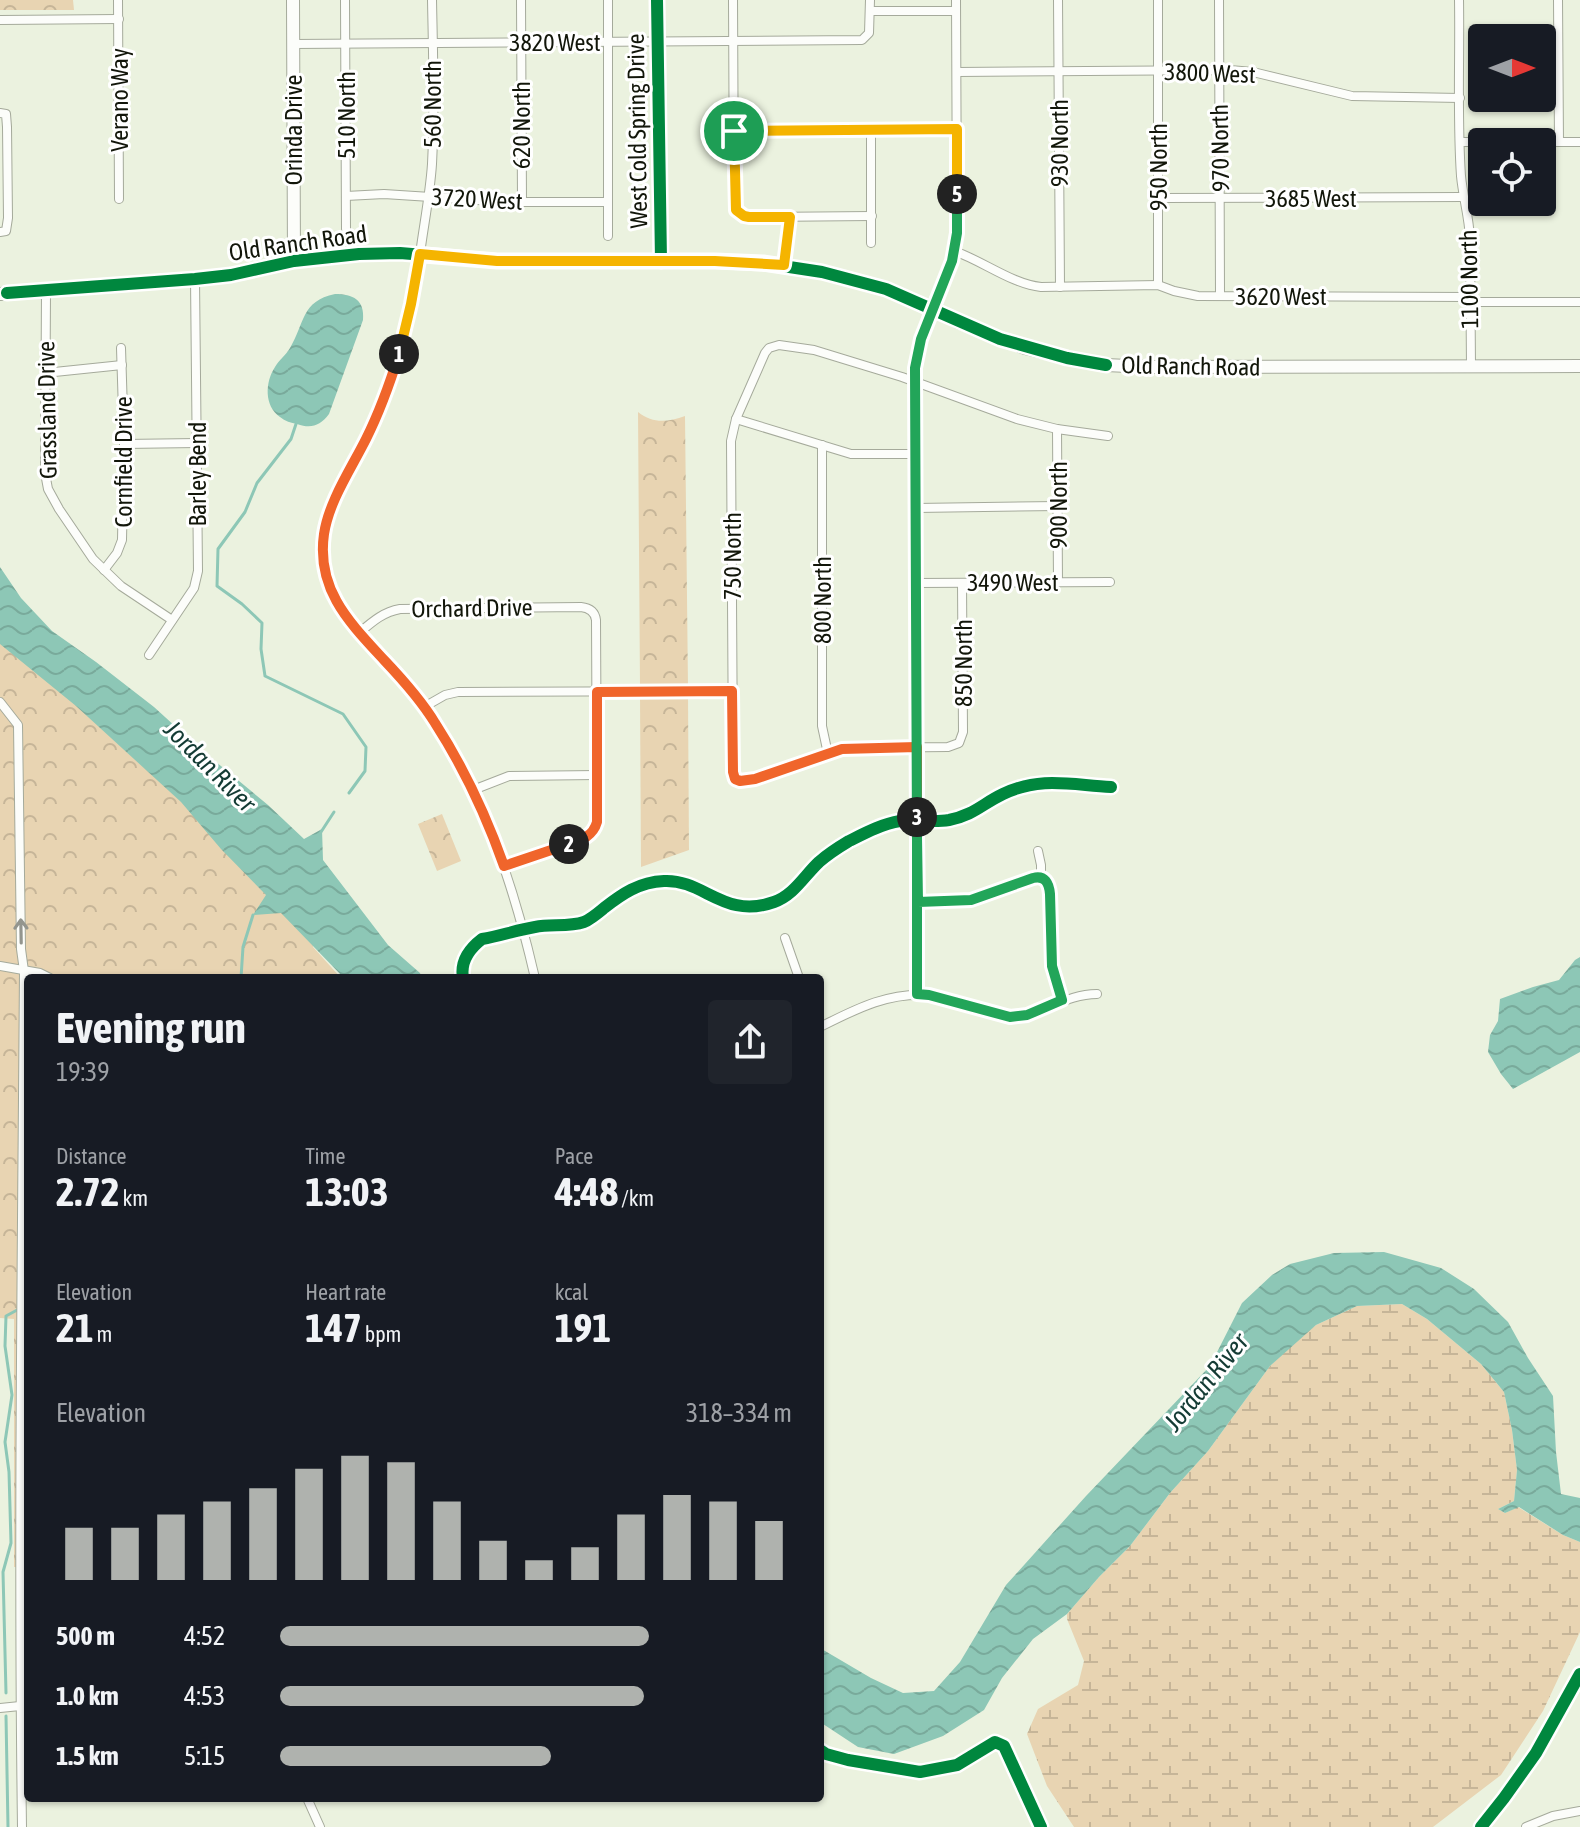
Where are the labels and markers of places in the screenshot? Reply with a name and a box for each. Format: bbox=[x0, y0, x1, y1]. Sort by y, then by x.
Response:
pin bbox=[700, 97, 768, 165]
pin: 5 bbox=[937, 174, 977, 214]
pin: 1 bbox=[379, 334, 419, 374]
pin: 3 bbox=[897, 797, 937, 837]
pin: 2 bbox=[549, 824, 589, 864]

